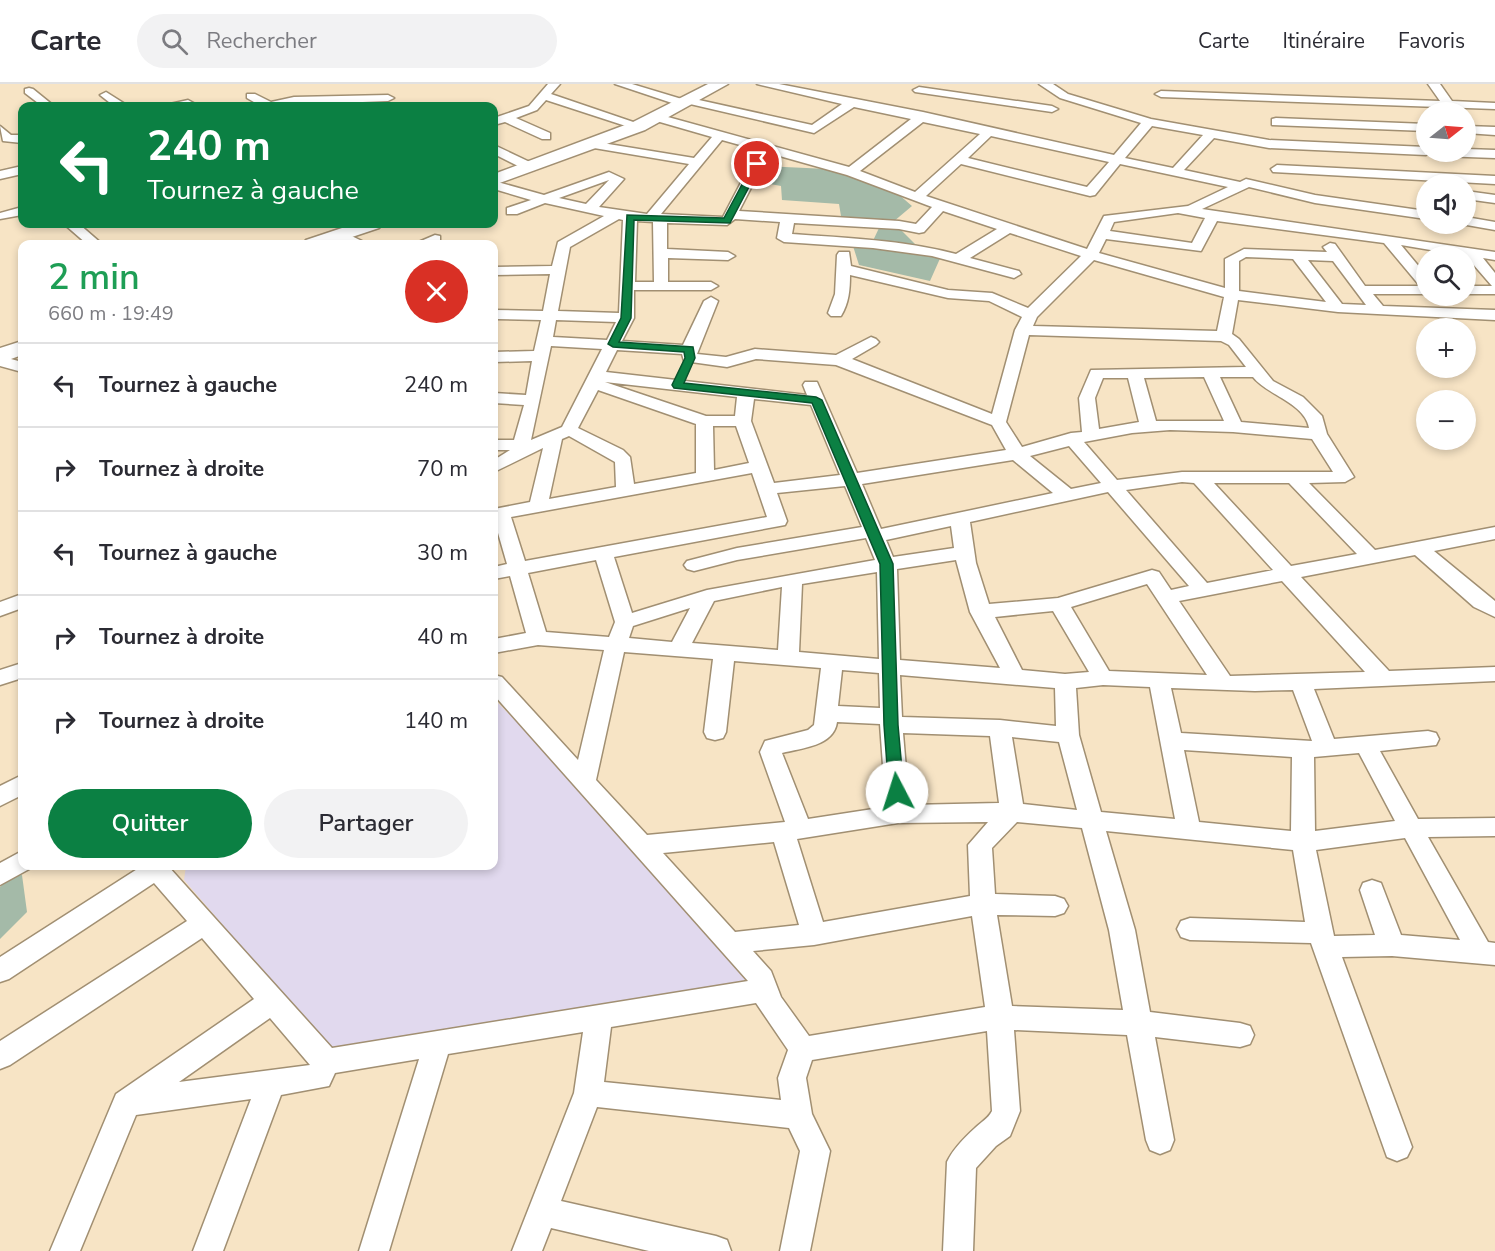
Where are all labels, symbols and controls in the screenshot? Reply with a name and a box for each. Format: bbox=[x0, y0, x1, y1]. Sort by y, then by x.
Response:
search box bbox=[137, 14, 557, 68]
text: Carte bbox=[30, 22, 101, 60]
icon: search bbox=[158, 25, 191, 58]
text: Rechercher bbox=[206, 26, 317, 56]
text: Carte bbox=[1198, 27, 1249, 55]
text: Itinéraire bbox=[1282, 27, 1365, 55]
text: Favoris bbox=[1398, 27, 1465, 55]
north arrow bbox=[1416, 102, 1476, 162]
map controls bbox=[1416, 102, 1476, 450]
text: 240 m bbox=[147, 118, 271, 175]
icon: left bbox=[48, 126, 126, 204]
pin bbox=[731, 138, 782, 189]
icon: arrive bbox=[740, 147, 773, 180]
text: Tournez à gauche bbox=[147, 172, 359, 209]
button: sound bbox=[1416, 174, 1476, 234]
button: search bbox=[1416, 246, 1476, 306]
text: 2 min bbox=[48, 253, 140, 302]
button: close bbox=[405, 260, 468, 323]
text: 660 m · 19:49 bbox=[48, 300, 174, 327]
button: + bbox=[1416, 318, 1476, 378]
icon: left bbox=[48, 369, 81, 402]
text: Tournez à gauche bbox=[99, 370, 277, 400]
text: 240 m bbox=[404, 370, 468, 400]
button: − bbox=[1416, 390, 1476, 450]
icon: right bbox=[48, 453, 81, 486]
text: Tournez à droite bbox=[99, 454, 264, 484]
text: 70 m bbox=[417, 454, 468, 484]
icon: left bbox=[48, 537, 81, 570]
text: Tournez à gauche bbox=[99, 538, 277, 568]
text: 30 m bbox=[417, 538, 468, 568]
icon: right bbox=[48, 621, 81, 654]
text: Tournez à droite bbox=[99, 622, 264, 652]
text: 40 m bbox=[417, 622, 468, 652]
icon: right bbox=[48, 705, 81, 738]
text: Tournez à droite bbox=[99, 706, 264, 736]
text: 140 m bbox=[404, 706, 468, 736]
position arrow bbox=[865, 760, 929, 824]
button: Quitter bbox=[48, 789, 252, 858]
button: Partager bbox=[264, 789, 468, 858]

